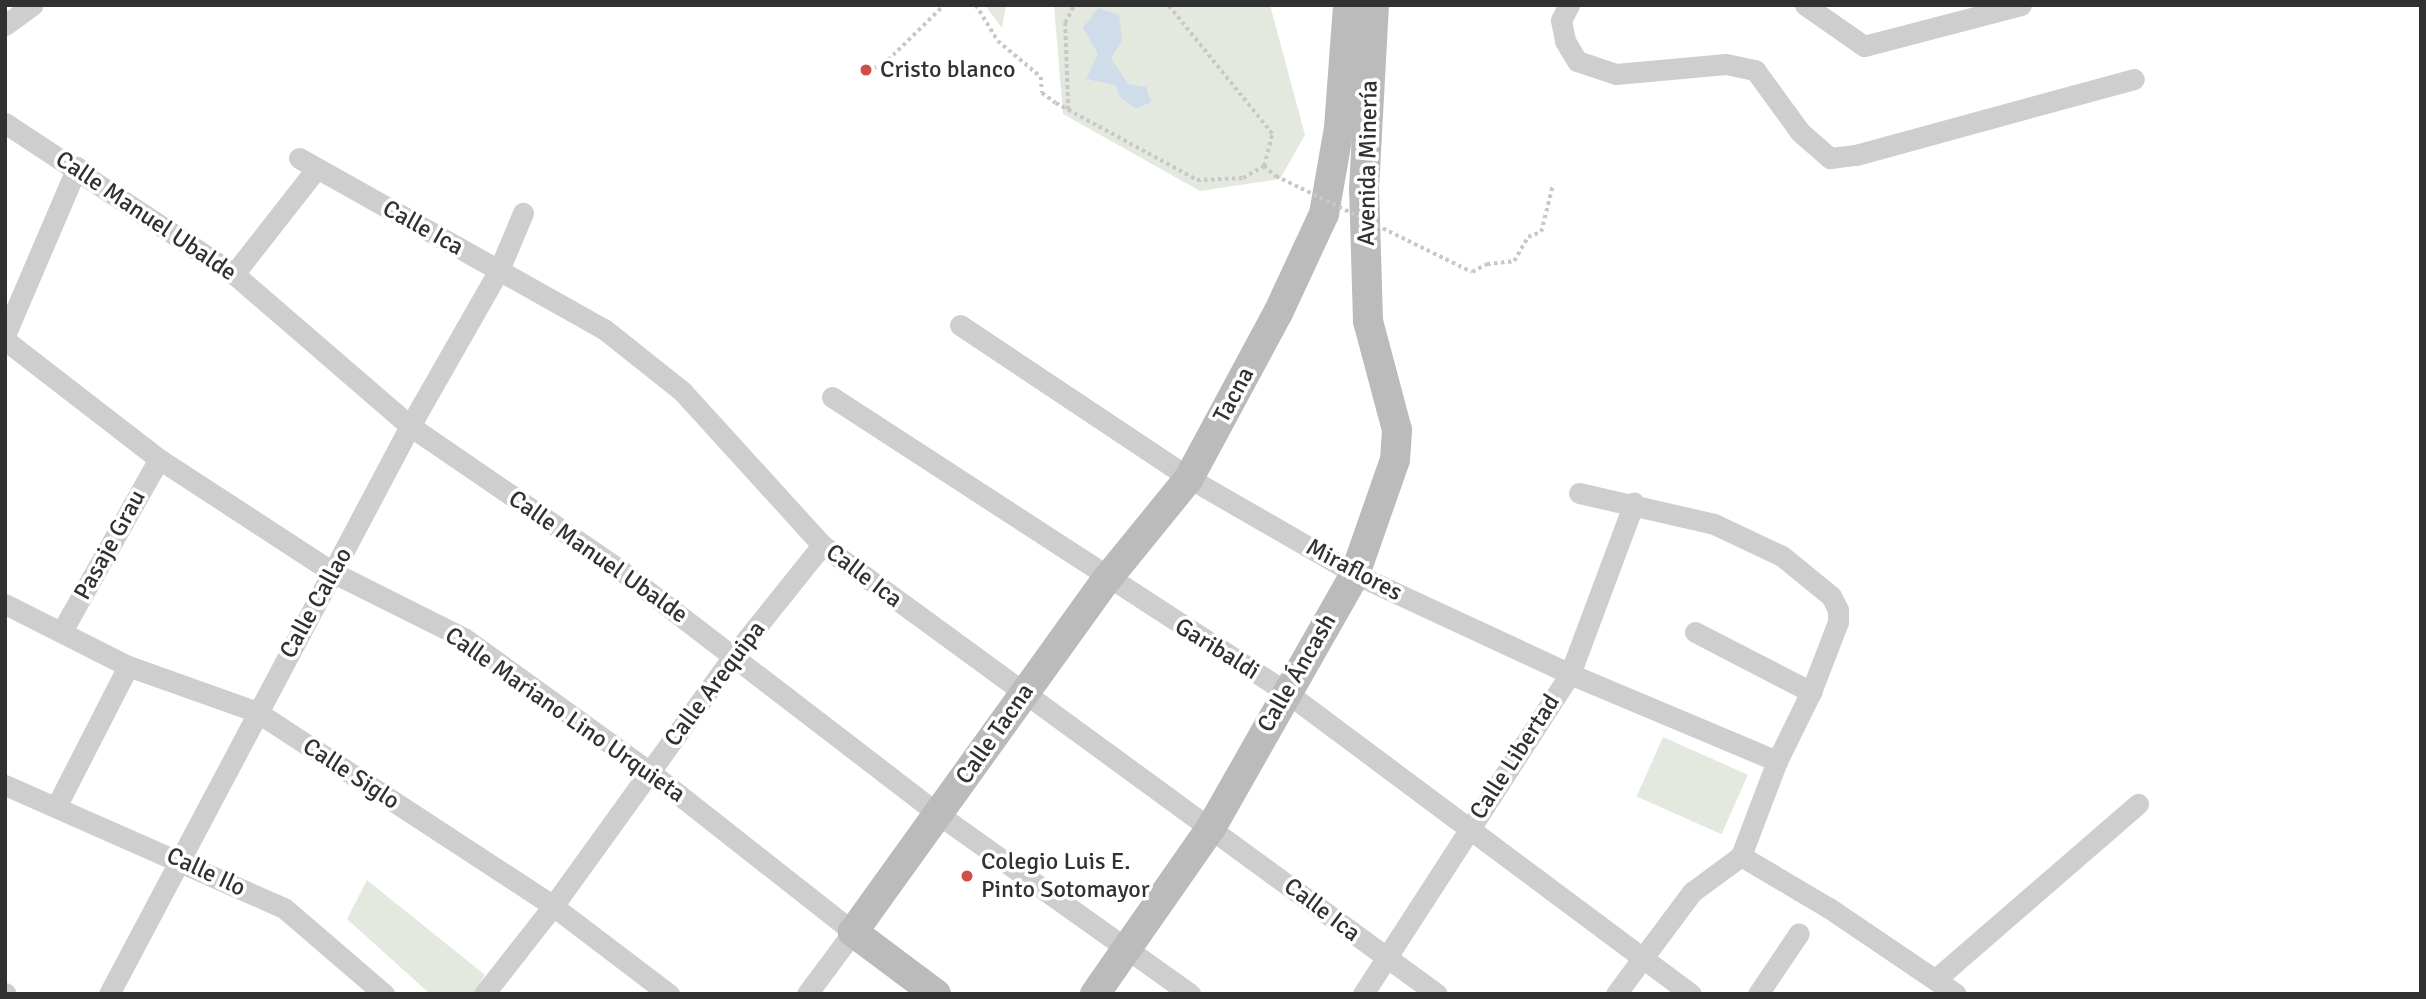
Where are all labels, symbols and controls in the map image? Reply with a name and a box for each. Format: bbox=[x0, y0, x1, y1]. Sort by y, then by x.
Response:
place label: Cristo blanco bbox=[880, 56, 1015, 84]
marker: Cristo blanco bbox=[858, 62, 874, 78]
street label: Avenida Minería bbox=[1352, 80, 1384, 246]
street label: Calle Manuel Ubalde bbox=[50, 145, 242, 287]
street label: Calle Ica bbox=[378, 194, 468, 262]
street label: Tacna bbox=[1208, 362, 1260, 428]
street label: Calle Manuel Ubalde bbox=[503, 484, 693, 630]
street label: Pasaje Grau bbox=[68, 485, 152, 605]
street label: Miraflores bbox=[1301, 533, 1407, 607]
street label: Calle Ica bbox=[820, 538, 908, 614]
street label: Calle Callao bbox=[274, 543, 358, 663]
street label: Calle Áncash bbox=[1251, 609, 1343, 737]
street label: Garibaldi bbox=[1169, 612, 1265, 686]
street label: Calle Arequipa bbox=[658, 616, 772, 752]
street label: Calle Mariano Lino Urquieta bbox=[439, 621, 691, 809]
street label: Calle Tacna bbox=[950, 678, 1040, 790]
street label: Calle Libertad bbox=[1464, 689, 1566, 825]
street label: Calle Siglo bbox=[297, 732, 405, 816]
street label: Calle Ilo bbox=[162, 841, 250, 903]
place label: Colegio Luis E. Pinto Sotomayor bbox=[981, 848, 1150, 904]
marker: Colegio Luis E. Pinto Sotomayor bbox=[959, 868, 975, 884]
street label: Calle Ica bbox=[1278, 872, 1366, 948]

